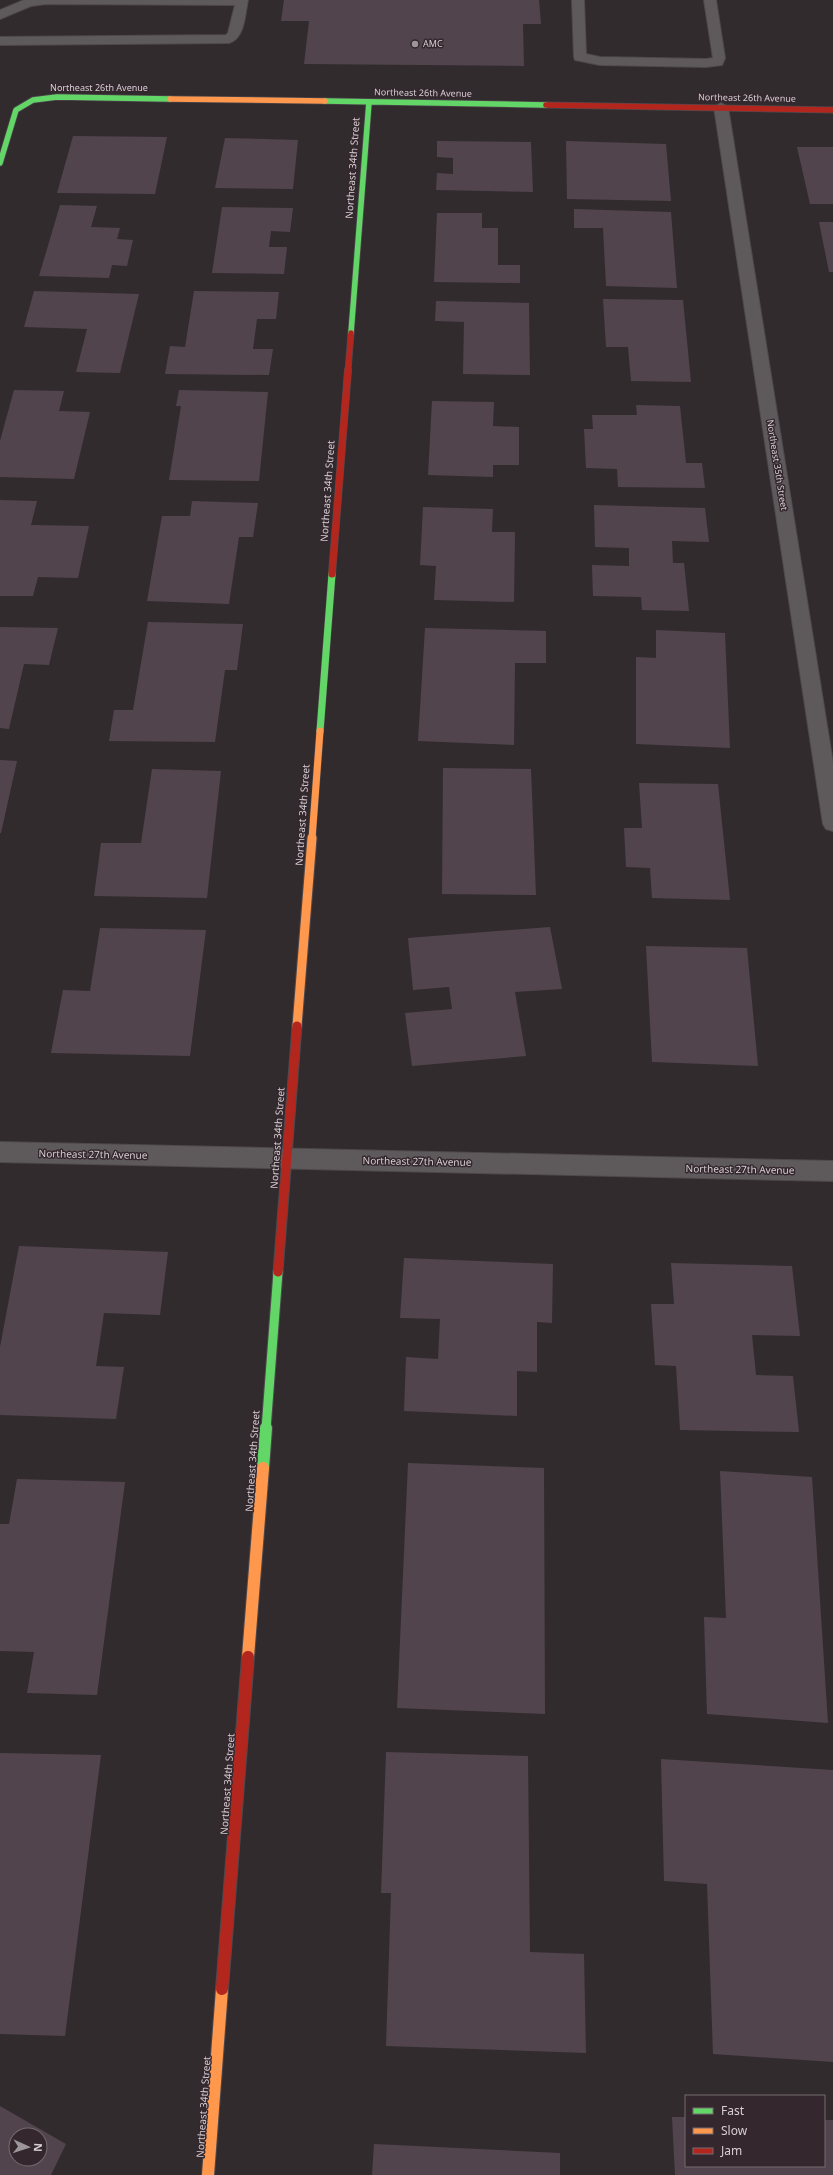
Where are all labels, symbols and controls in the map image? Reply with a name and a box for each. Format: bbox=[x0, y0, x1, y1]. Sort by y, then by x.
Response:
place label: AMC bbox=[423, 37, 443, 50]
marker: AMC bbox=[410, 39, 420, 49]
street label: Northeast 26th Avenue bbox=[50, 81, 148, 94]
street label: Northeast 26th Avenue bbox=[374, 85, 472, 100]
street label: Northeast 26th Avenue bbox=[698, 90, 796, 105]
street label: Northeast 34th Street bbox=[341, 116, 363, 219]
street label: Northeast 35th Street bbox=[764, 419, 791, 512]
street label: Northeast 34th Street bbox=[316, 439, 338, 542]
street label: Northeast 34th Street bbox=[291, 763, 313, 866]
street label: Northeast 34th Street bbox=[266, 1086, 288, 1189]
street label: Northeast 27th Avenue bbox=[39, 1146, 148, 1162]
street label: Northeast 27th Avenue bbox=[363, 1153, 472, 1169]
street label: Northeast 27th Avenue bbox=[686, 1161, 795, 1177]
street label: Northeast 34th Street bbox=[241, 1409, 263, 1512]
street label: Northeast 34th Street bbox=[216, 1732, 238, 1835]
street label: Northeast 34th Street bbox=[192, 2055, 214, 2158]
legend bbox=[685, 2095, 825, 2167]
text: Fast bbox=[721, 2102, 745, 2119]
text: Slow bbox=[721, 2122, 748, 2139]
north arrow bbox=[8, 2127, 48, 2167]
text: Jam bbox=[720, 2142, 742, 2159]
text: N bbox=[31, 2143, 46, 2152]

